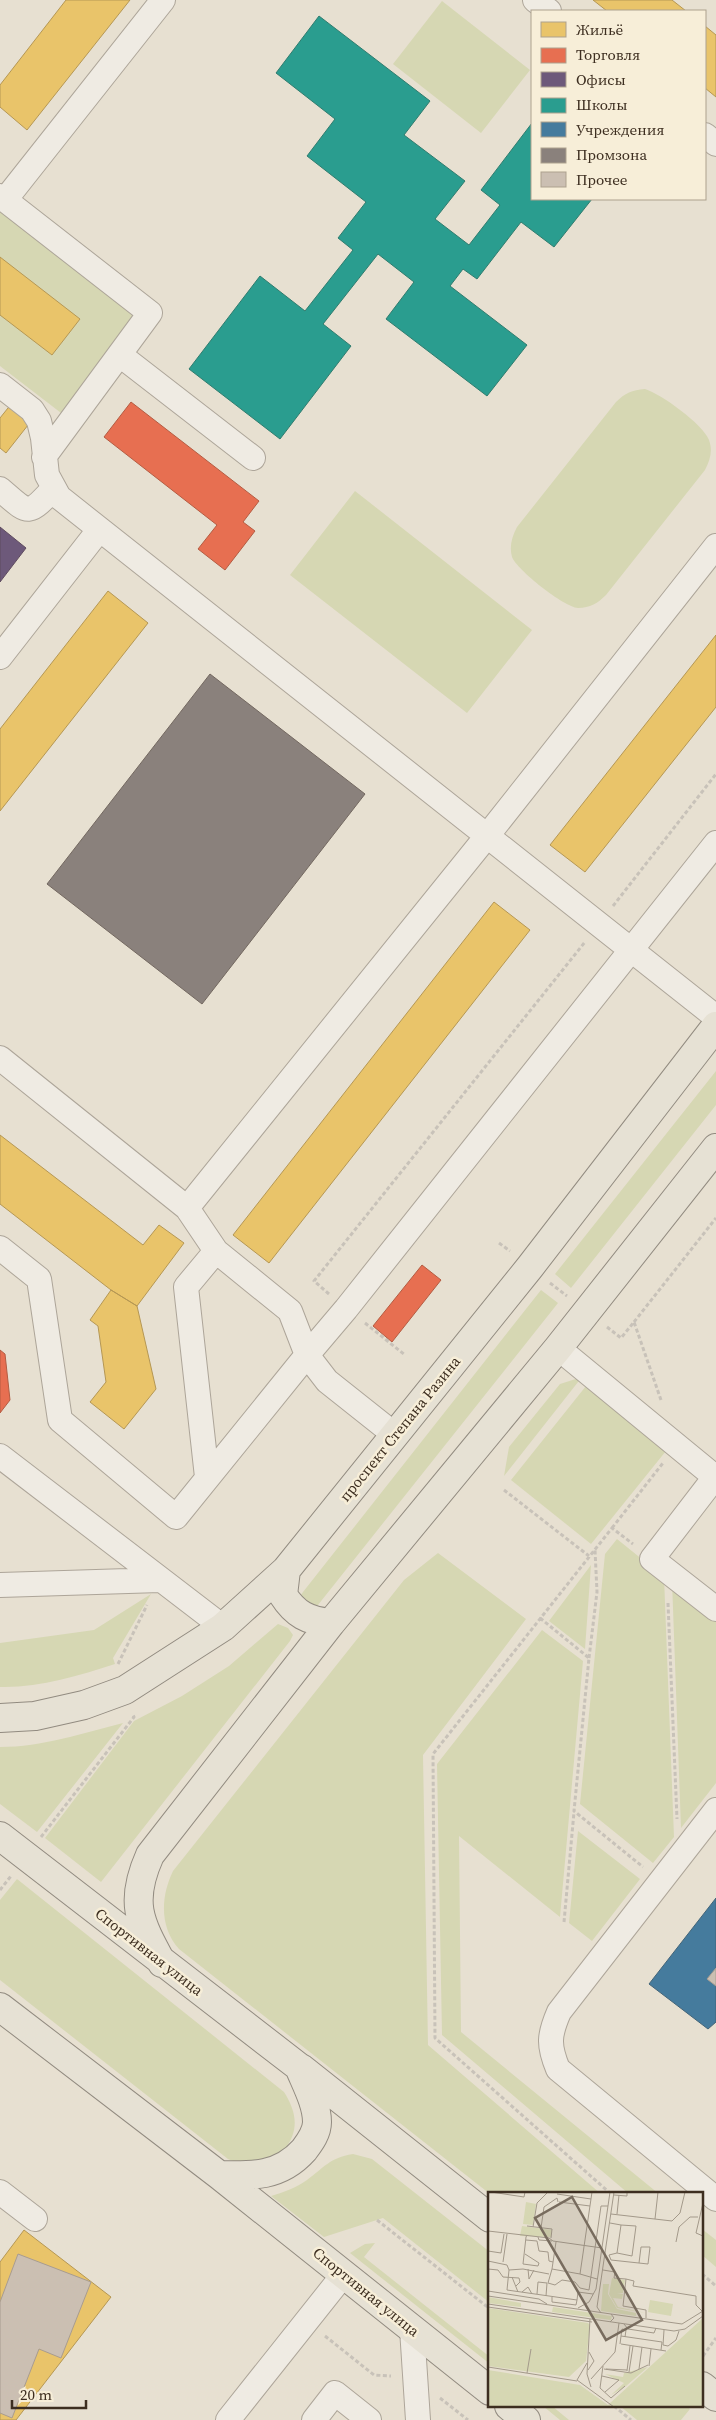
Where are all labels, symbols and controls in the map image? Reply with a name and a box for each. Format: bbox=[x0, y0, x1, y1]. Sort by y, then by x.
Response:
legend bbox=[531, 10, 706, 200]
text: Жильё bbox=[576, 19, 624, 40]
text: Торговля bbox=[576, 44, 640, 65]
text: Офисы bbox=[576, 69, 626, 90]
text: Школы bbox=[576, 94, 627, 115]
text: Учреждения bbox=[576, 119, 664, 140]
text: Промзона bbox=[576, 144, 647, 165]
text: Прочее bbox=[576, 169, 628, 190]
street label: проспект Степана Разина bbox=[334, 1351, 465, 1506]
street label: Спортивная улица bbox=[91, 1903, 208, 2001]
inset map bbox=[488, 2192, 704, 2408]
street label: Спортивная улица bbox=[309, 2242, 424, 2341]
scale bar bbox=[12, 2378, 86, 2410]
text: 20 m bbox=[20, 2384, 52, 2405]

